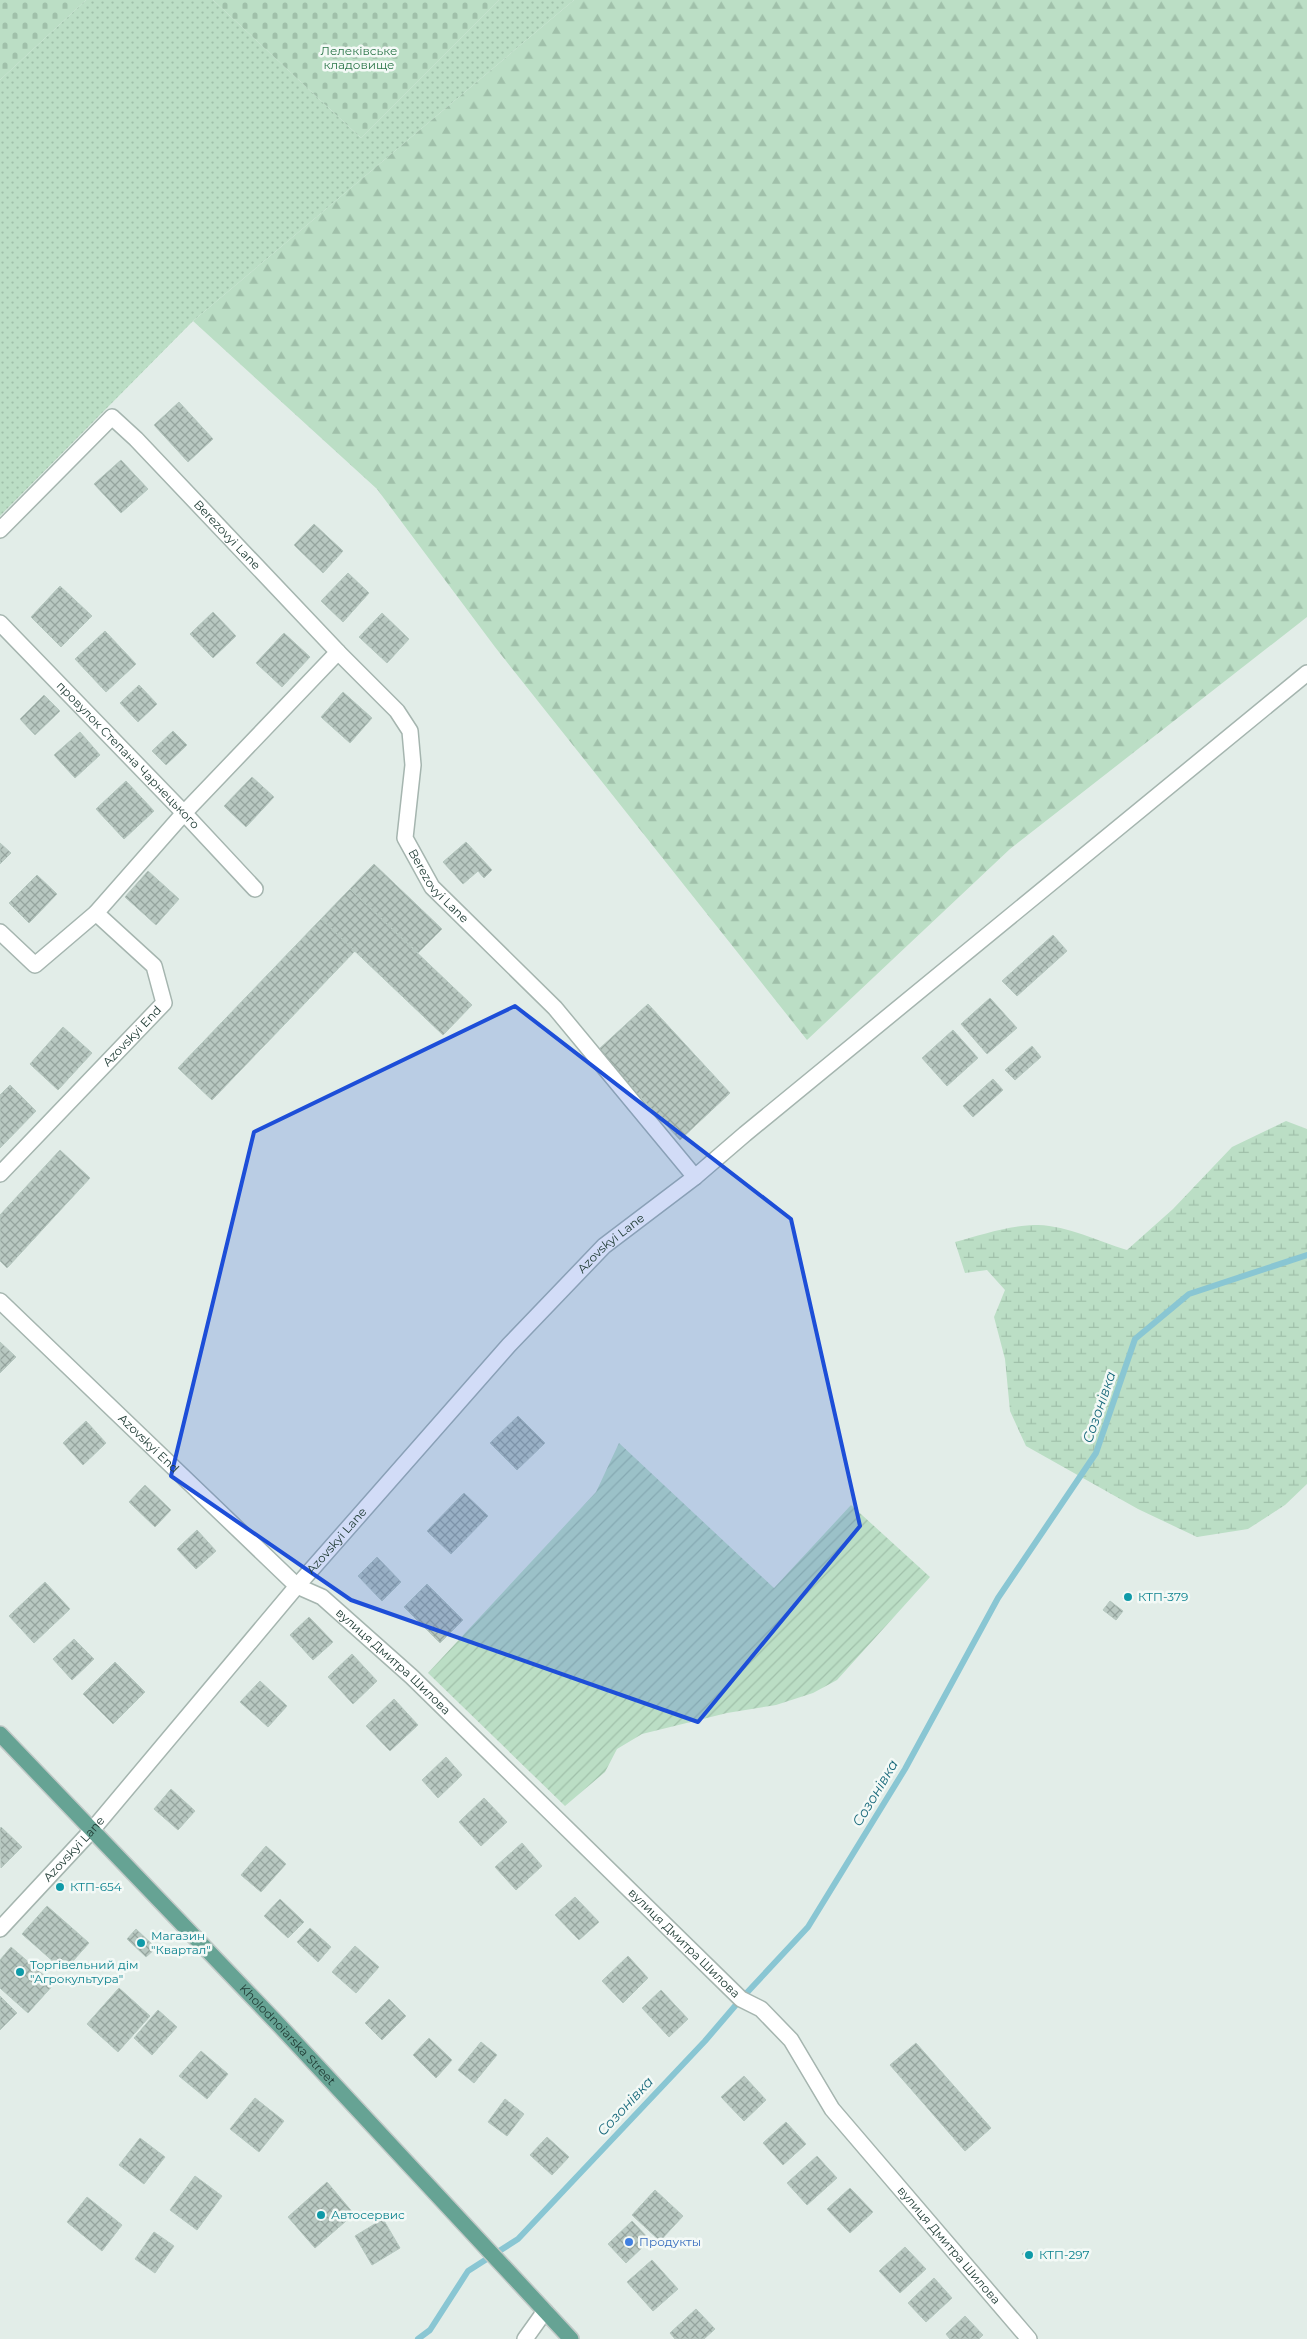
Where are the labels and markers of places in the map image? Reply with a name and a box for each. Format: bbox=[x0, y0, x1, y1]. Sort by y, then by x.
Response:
place label: КТП-379 bbox=[1138, 1589, 1188, 1604]
marker: КТП-379 bbox=[1122, 1591, 1134, 1603]
place label: КТП-654 bbox=[70, 1879, 122, 1894]
marker: КТП-654 bbox=[54, 1881, 66, 1893]
place label: Магазин "Квартал" bbox=[151, 1928, 211, 1957]
marker: Магазин "Квартал" bbox=[135, 1937, 147, 1949]
place label: Торгівельний дім "Агрокультура" bbox=[30, 1957, 138, 1986]
marker: Торгівельний дім "Агрокультура" bbox=[14, 1966, 26, 1978]
place label: Автосервис bbox=[331, 2207, 405, 2222]
marker: Автосервис bbox=[315, 2209, 327, 2221]
place label: Продукты bbox=[639, 2234, 701, 2249]
marker: Продукты bbox=[623, 2236, 635, 2248]
place label: КТП-297 bbox=[1039, 2247, 1090, 2262]
marker: КТП-297 bbox=[1023, 2249, 1035, 2261]

